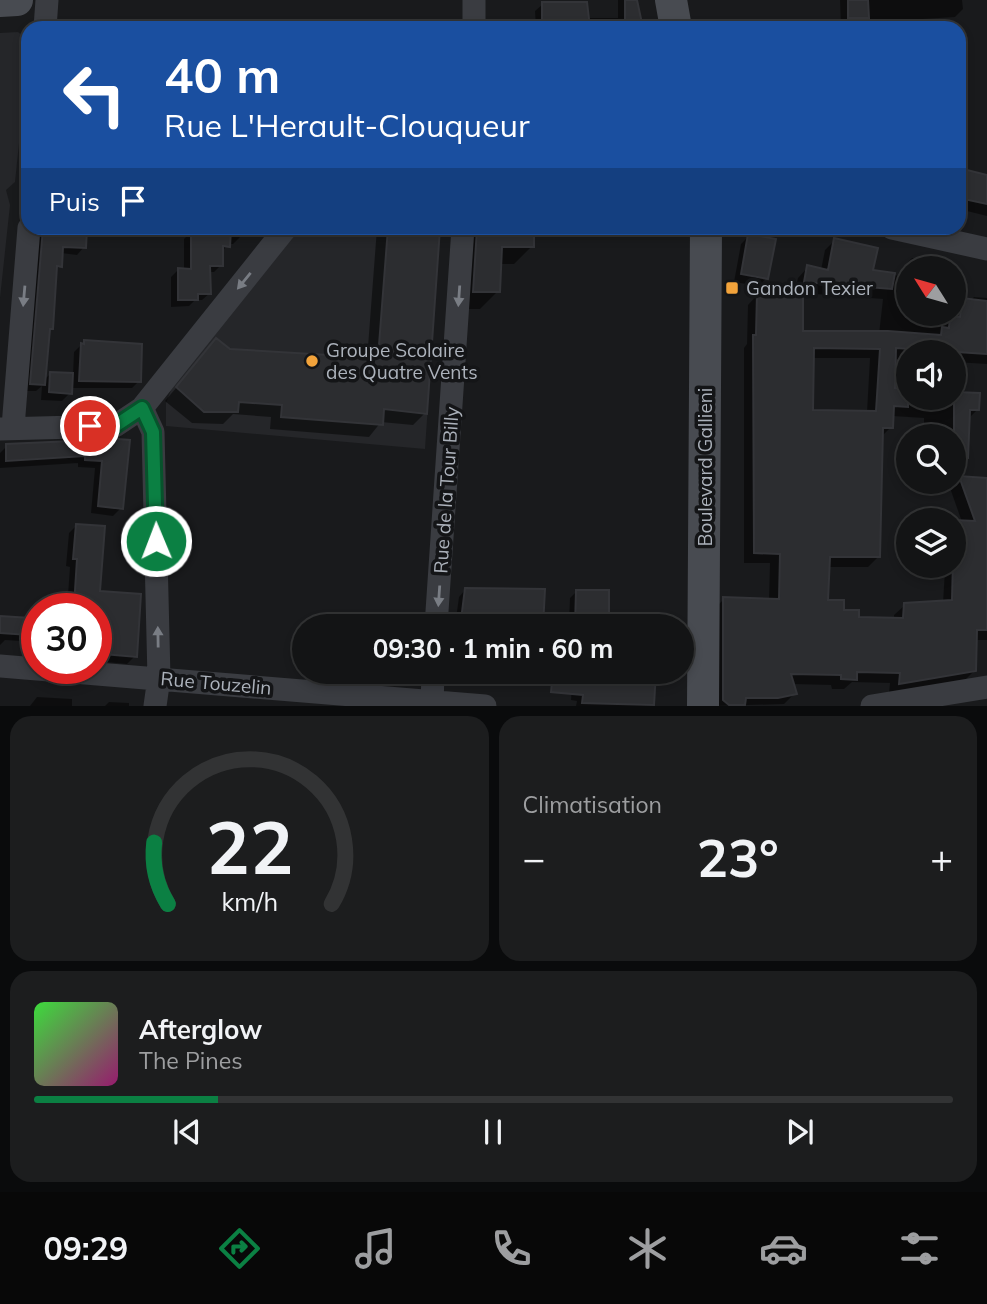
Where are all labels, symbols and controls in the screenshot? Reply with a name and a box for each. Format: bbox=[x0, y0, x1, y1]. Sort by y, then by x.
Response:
text: 40 m bbox=[164, 44, 280, 105]
icon: left bbox=[49, 49, 140, 140]
text: Rue L'Herault-Clouqueur bbox=[164, 105, 530, 145]
icon: arrive bbox=[114, 182, 152, 220]
text: Puis bbox=[49, 185, 100, 218]
north arrow bbox=[896, 256, 966, 326]
map controls bbox=[896, 256, 966, 578]
one-way arrow bbox=[236, 271, 251, 289]
place label: Gandon Texier bbox=[746, 276, 873, 300]
marker: Gandon Texier bbox=[724, 280, 740, 296]
one-way arrow bbox=[18, 285, 29, 307]
one-way arrow bbox=[453, 285, 464, 307]
place label: Groupe Scolaire des Quatre Vents bbox=[326, 338, 478, 384]
button: sound bbox=[896, 340, 966, 410]
marker: Groupe Scolaire des Quatre Vents bbox=[304, 353, 320, 369]
street label: Boulevard Gallieni bbox=[693, 388, 717, 546]
pin bbox=[60, 396, 120, 456]
street label: Rue de la Tour Billy bbox=[428, 406, 464, 574]
icon: arrive bbox=[71, 407, 109, 445]
button: search bbox=[896, 424, 966, 494]
position arrow bbox=[119, 504, 193, 578]
button: layers bbox=[896, 508, 966, 578]
one-way arrow bbox=[433, 585, 444, 607]
speed limit sign: 30 bbox=[21, 593, 112, 684]
one-way arrow bbox=[152, 626, 164, 648]
text: 09:30 · 1 min · 60 m bbox=[373, 632, 613, 665]
street label: Rue Touzelin bbox=[159, 666, 273, 700]
text: Climatisation bbox=[523, 790, 662, 819]
text: 22 bbox=[206, 802, 293, 893]
text: 23° bbox=[697, 825, 779, 890]
text: − bbox=[523, 834, 545, 882]
text: + bbox=[930, 834, 953, 882]
text: km/h bbox=[221, 886, 278, 917]
text: Afterglow bbox=[139, 1013, 262, 1046]
text: The Pines bbox=[139, 1046, 243, 1075]
icon: previous bbox=[168, 1113, 206, 1151]
icon: pause bbox=[474, 1113, 512, 1151]
icon: next bbox=[781, 1113, 819, 1151]
icon: directions bbox=[215, 1224, 264, 1273]
icon: music bbox=[351, 1224, 400, 1273]
icon: phone bbox=[487, 1224, 536, 1273]
icon: climate bbox=[623, 1224, 672, 1273]
icon: car bbox=[759, 1224, 808, 1273]
icon: filters bbox=[895, 1224, 944, 1273]
text: 09:29 bbox=[43, 1228, 128, 1268]

